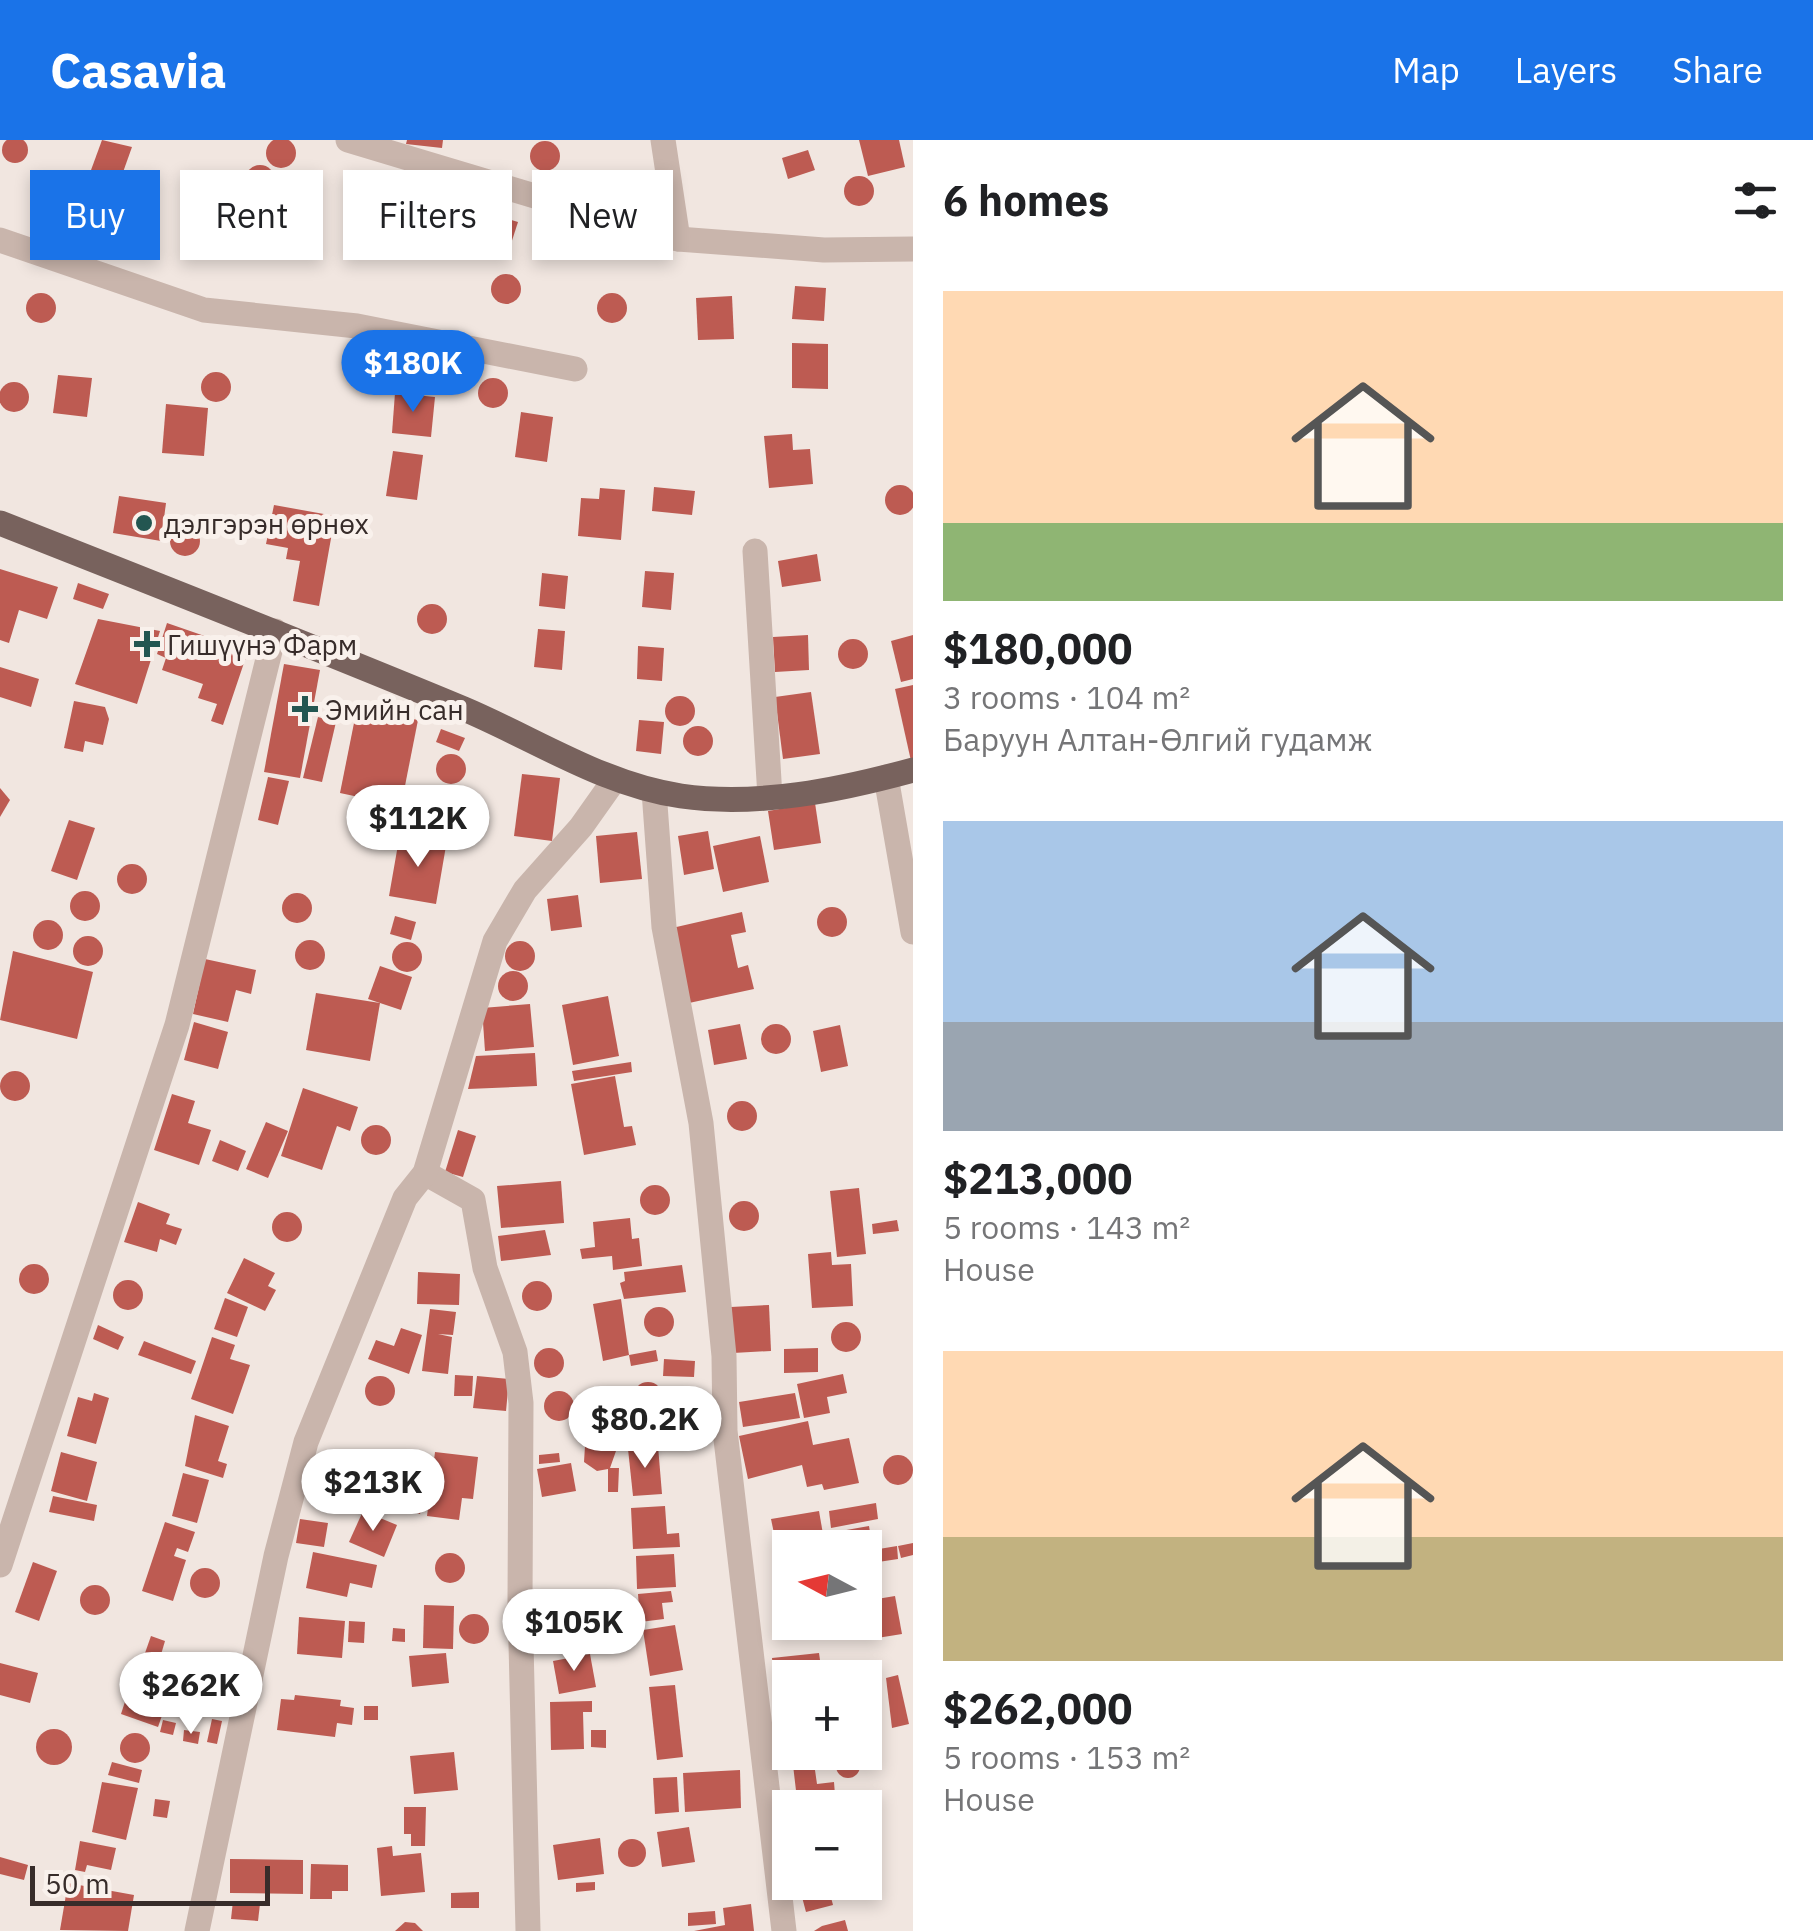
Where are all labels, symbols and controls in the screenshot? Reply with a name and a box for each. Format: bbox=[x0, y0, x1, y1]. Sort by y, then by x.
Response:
text: Casavia bbox=[50, 39, 226, 101]
text: Map bbox=[1392, 47, 1460, 93]
text: Layers bbox=[1515, 47, 1617, 93]
text: Share bbox=[1672, 47, 1763, 93]
chip: Buy bbox=[30, 170, 160, 260]
chip: Rent bbox=[180, 170, 323, 260]
chip: Filters bbox=[343, 170, 512, 260]
chip: New bbox=[532, 170, 673, 260]
text: 6 homes bbox=[943, 173, 1109, 228]
icon: filters bbox=[1728, 173, 1783, 228]
pin: $180K bbox=[343, 330, 483, 415]
text: $180K bbox=[363, 341, 463, 383]
icon: home bbox=[1273, 356, 1453, 536]
place label: дэлгэрэн өрнөх bbox=[164, 505, 369, 542]
marker: дэлгэрэн өрнөх bbox=[133, 512, 155, 534]
text: $180,000 bbox=[943, 621, 1132, 676]
place label: Гишүүнэ Фарм bbox=[167, 626, 357, 663]
marker: Гишүүнэ Фарм bbox=[136, 633, 158, 655]
text: 3 rooms · 104 m² bbox=[943, 676, 1190, 718]
place label: Эмийн сан bbox=[325, 691, 464, 728]
marker: Эмийн сан bbox=[294, 698, 316, 720]
text: Баруун Алтан-Өлгий гудамж bbox=[943, 718, 1372, 760]
pin: $112K bbox=[348, 785, 488, 870]
text: $112K bbox=[368, 796, 468, 838]
icon: home bbox=[1273, 886, 1453, 1066]
text: $213,000 bbox=[943, 1151, 1132, 1206]
text: 5 rooms · 143 m² bbox=[943, 1206, 1190, 1248]
text: House bbox=[943, 1248, 1035, 1290]
pin: $80.2K bbox=[564, 1386, 726, 1471]
text: $80.2K bbox=[590, 1397, 700, 1439]
icon: home bbox=[1273, 1416, 1453, 1596]
pin: $213K bbox=[303, 1449, 443, 1534]
text: $213K bbox=[323, 1460, 423, 1502]
north arrow bbox=[772, 1530, 882, 1640]
map controls bbox=[772, 1530, 882, 1900]
pin: $105K bbox=[504, 1589, 644, 1674]
text: $105K bbox=[524, 1600, 624, 1642]
pin: $262K bbox=[121, 1652, 261, 1737]
button: + bbox=[772, 1660, 882, 1770]
text: $262K bbox=[141, 1663, 241, 1705]
text: $262,000 bbox=[943, 1681, 1132, 1736]
text: 5 rooms · 153 m² bbox=[943, 1736, 1190, 1778]
text: House bbox=[943, 1778, 1035, 1820]
button: − bbox=[772, 1790, 882, 1900]
scale bar bbox=[30, 1861, 270, 1906]
text: 50 m bbox=[45, 1865, 110, 1902]

